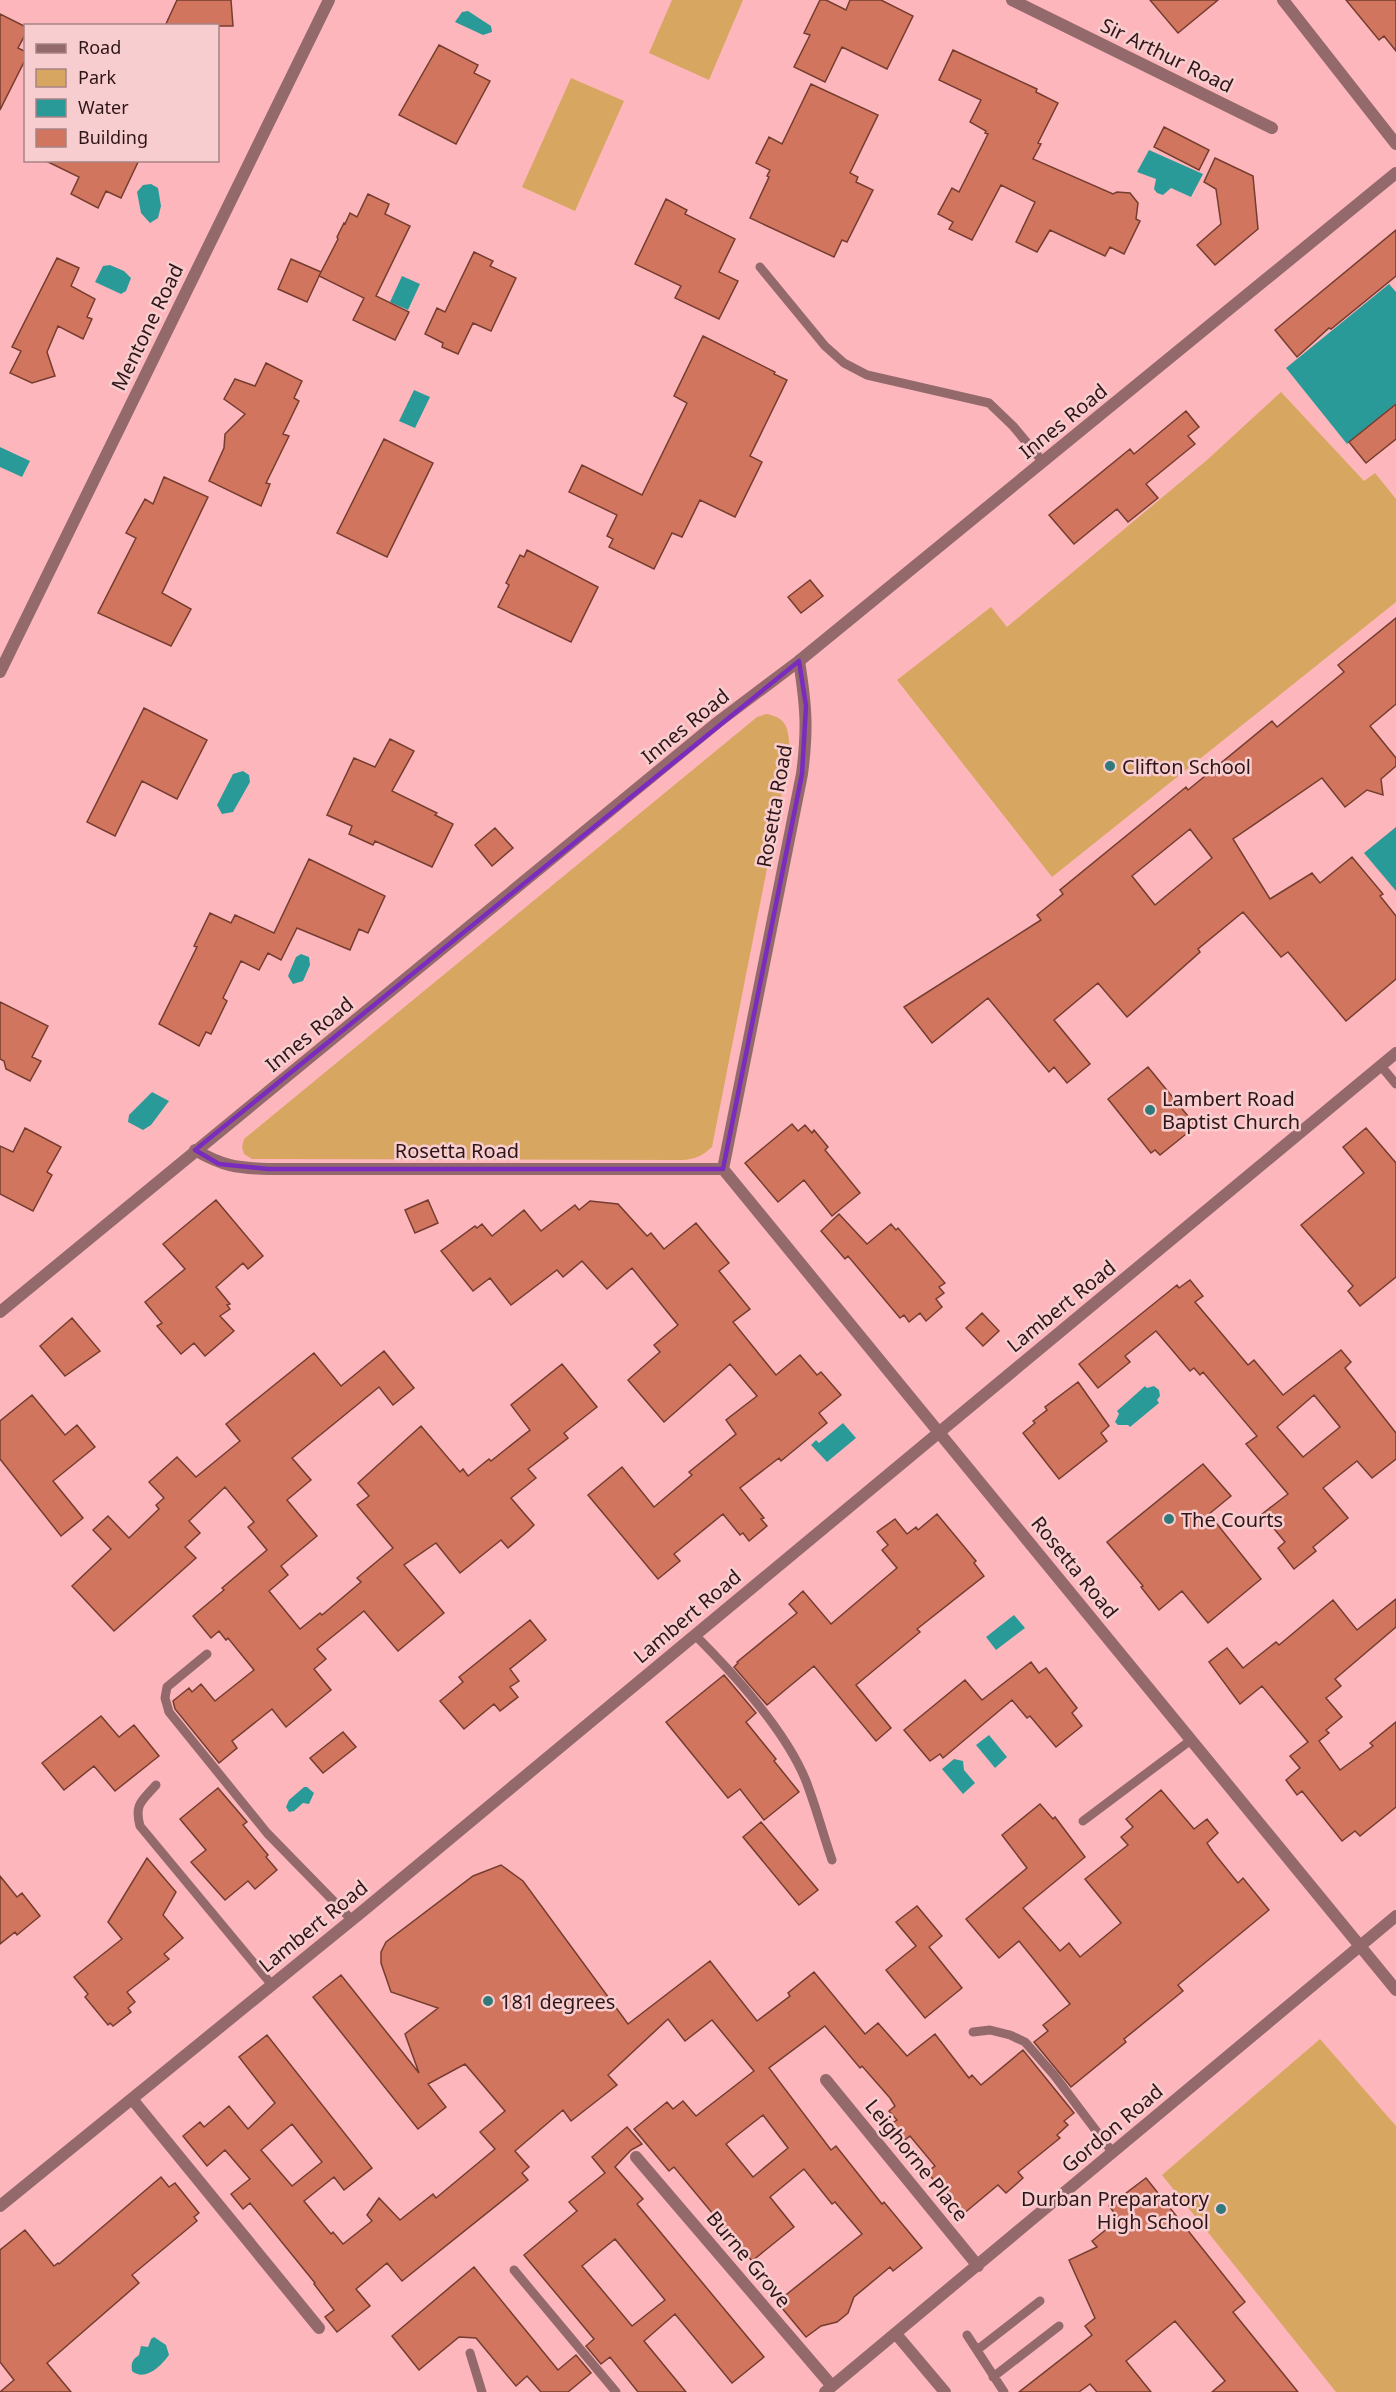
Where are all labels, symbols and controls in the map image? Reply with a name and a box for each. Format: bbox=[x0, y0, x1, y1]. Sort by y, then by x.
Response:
street label: Sir Arthur Road bbox=[1096, 11, 1238, 99]
legend bbox=[24, 24, 219, 162]
text: Road bbox=[78, 35, 121, 59]
text: Park bbox=[78, 65, 116, 89]
text: Water bbox=[78, 95, 129, 119]
text: Building bbox=[78, 125, 148, 149]
street label: Mentone Road bbox=[105, 259, 189, 395]
street label: Innes Road bbox=[1013, 377, 1113, 465]
street label: Innes Road bbox=[635, 682, 735, 770]
street label: Rosetta Road bbox=[750, 742, 798, 870]
place label: Clifton School bbox=[1122, 753, 1251, 780]
marker: Clifton School bbox=[1103, 759, 1117, 773]
street label: Innes Road bbox=[259, 990, 359, 1078]
place label: Lambert Road Baptist Church bbox=[1162, 1085, 1300, 1135]
marker: Lambert Road Baptist Church bbox=[1143, 1103, 1157, 1117]
street label: Rosetta Road bbox=[395, 1137, 519, 1164]
street label: Lambert Road bbox=[1001, 1254, 1121, 1358]
place label: The Courts bbox=[1181, 1506, 1283, 1533]
street label: Rosetta Road bbox=[1025, 1510, 1125, 1624]
marker: The Courts bbox=[1162, 1512, 1176, 1526]
street label: Lambert Road bbox=[627, 1563, 747, 1669]
street label: Lambert Road bbox=[253, 1874, 373, 1978]
place label: 181 degrees bbox=[500, 1988, 615, 2015]
marker: 181 degrees bbox=[481, 1994, 495, 2008]
street label: Gordon Road bbox=[1056, 2078, 1168, 2178]
street label: Leighorne Place bbox=[859, 2093, 975, 2227]
place label: Durban Preparatory High School bbox=[1021, 2185, 1210, 2235]
marker: Durban Preparatory High School bbox=[1214, 2202, 1228, 2216]
street label: Burne Grove bbox=[701, 2205, 797, 2313]

